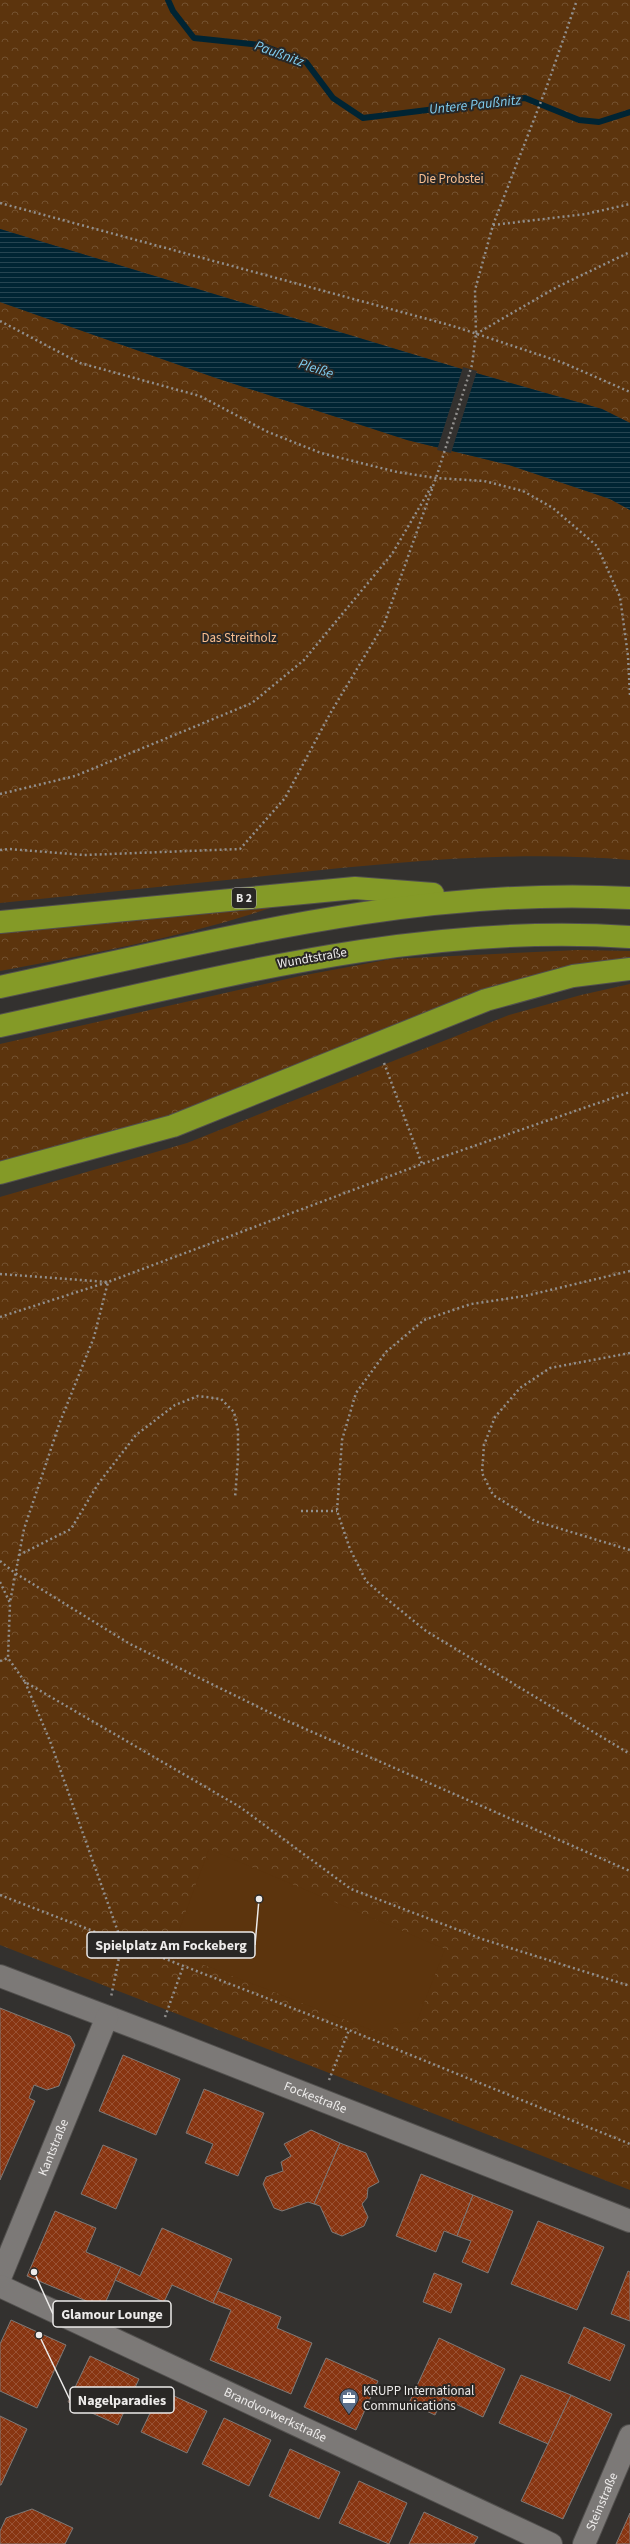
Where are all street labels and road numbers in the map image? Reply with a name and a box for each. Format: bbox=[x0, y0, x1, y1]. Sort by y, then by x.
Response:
road number: B 2 bbox=[232, 888, 256, 908]
street label: Wundtstraße bbox=[276, 943, 348, 973]
street label: Fockestraße bbox=[281, 2077, 349, 2118]
street label: Kantstraße bbox=[34, 2116, 73, 2179]
street label: Brandvorwerkstraße bbox=[221, 2383, 330, 2447]
street label: Steinstraße bbox=[582, 2470, 622, 2534]

